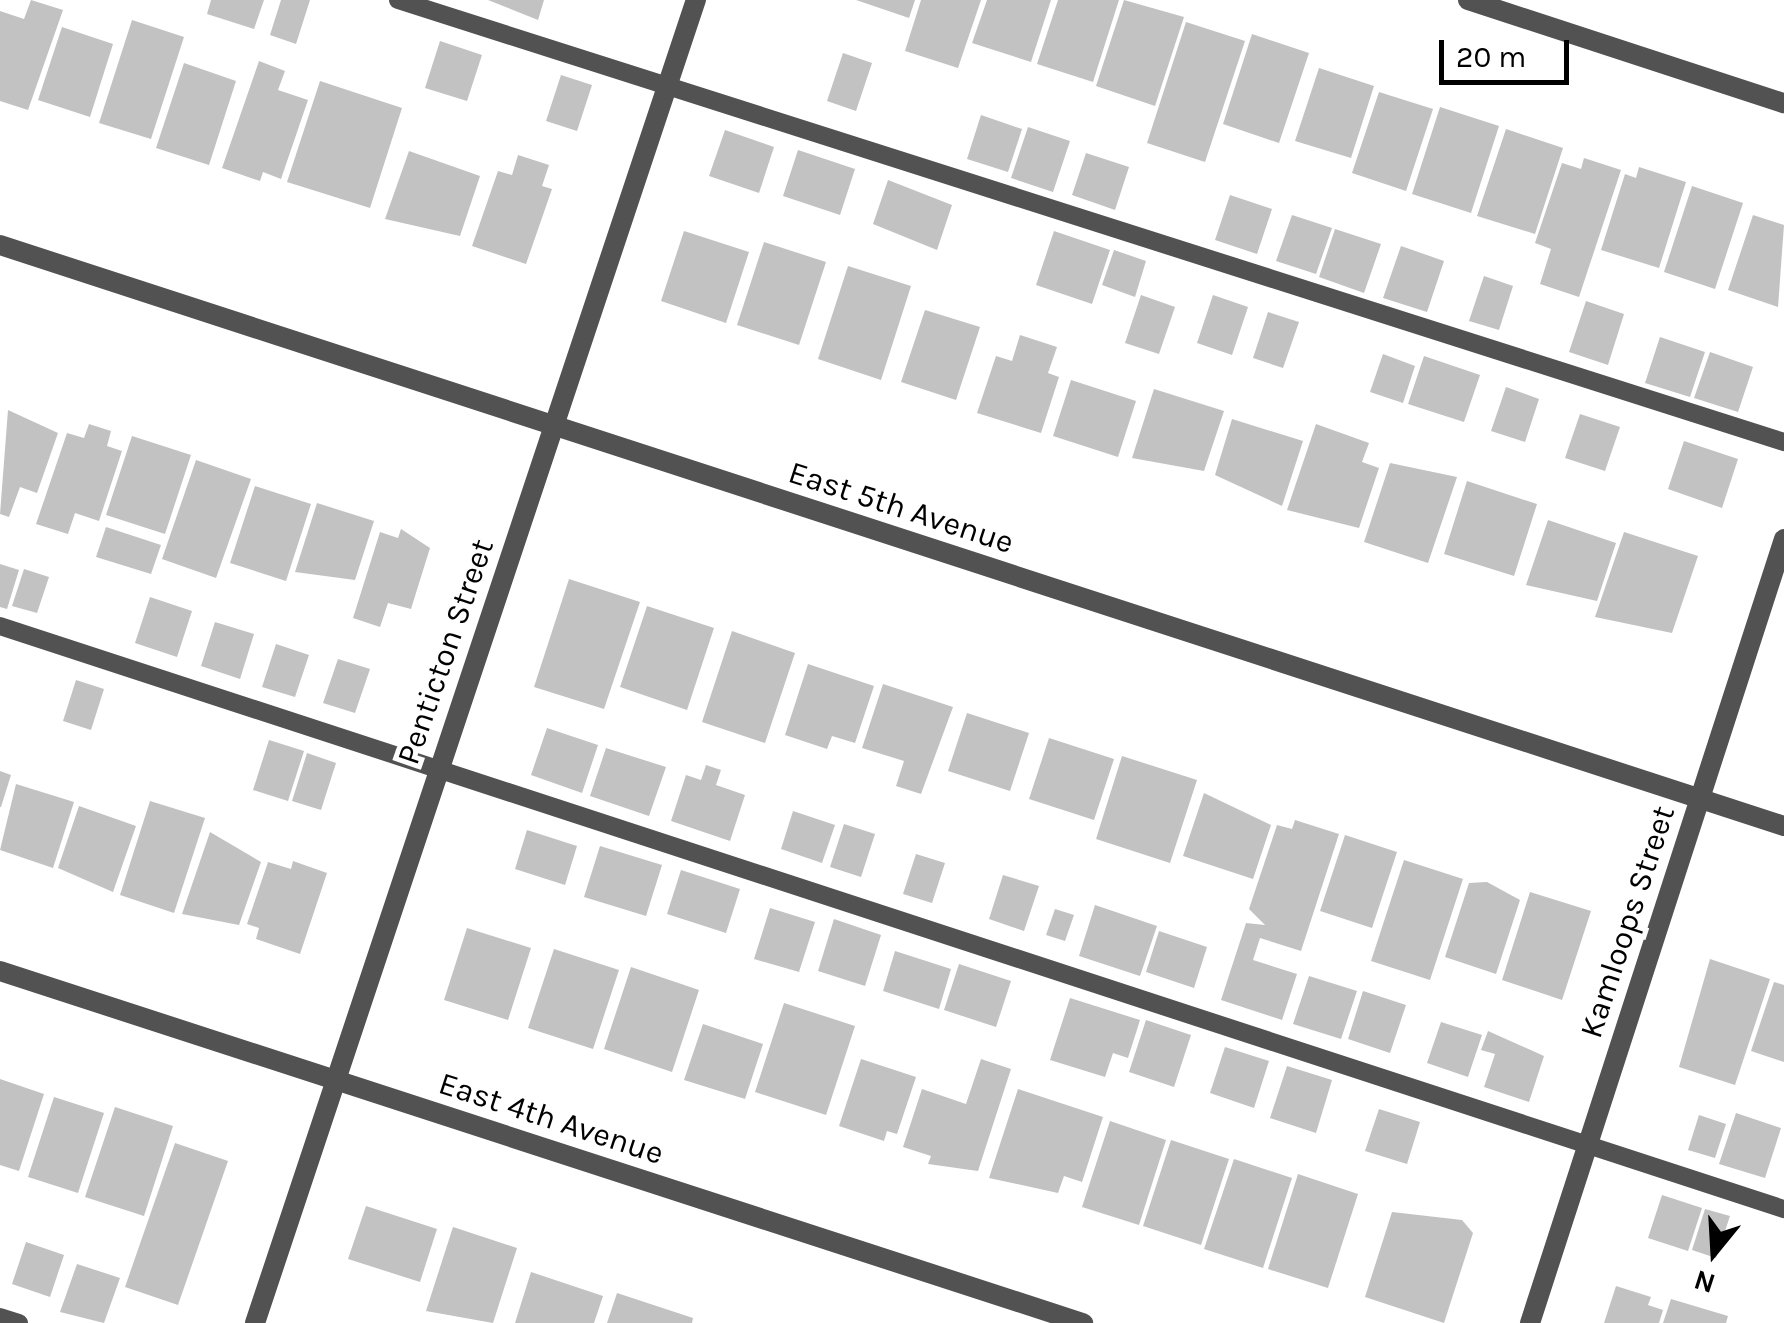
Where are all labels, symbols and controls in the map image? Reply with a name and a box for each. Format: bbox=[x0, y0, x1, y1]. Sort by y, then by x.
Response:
scale bar bbox=[1444, 20, 1574, 82]
text: 20 m bbox=[1456, 39, 1526, 75]
street label: East 5th Avenue bbox=[784, 454, 1018, 562]
street label: Penticton Street bbox=[389, 534, 503, 770]
street label: Kamloops Street bbox=[1572, 801, 1684, 1043]
street label: East 4th Avenue bbox=[434, 1065, 668, 1173]
north arrow bbox=[1664, 1203, 1764, 1303]
text: N bbox=[1690, 1263, 1719, 1301]

